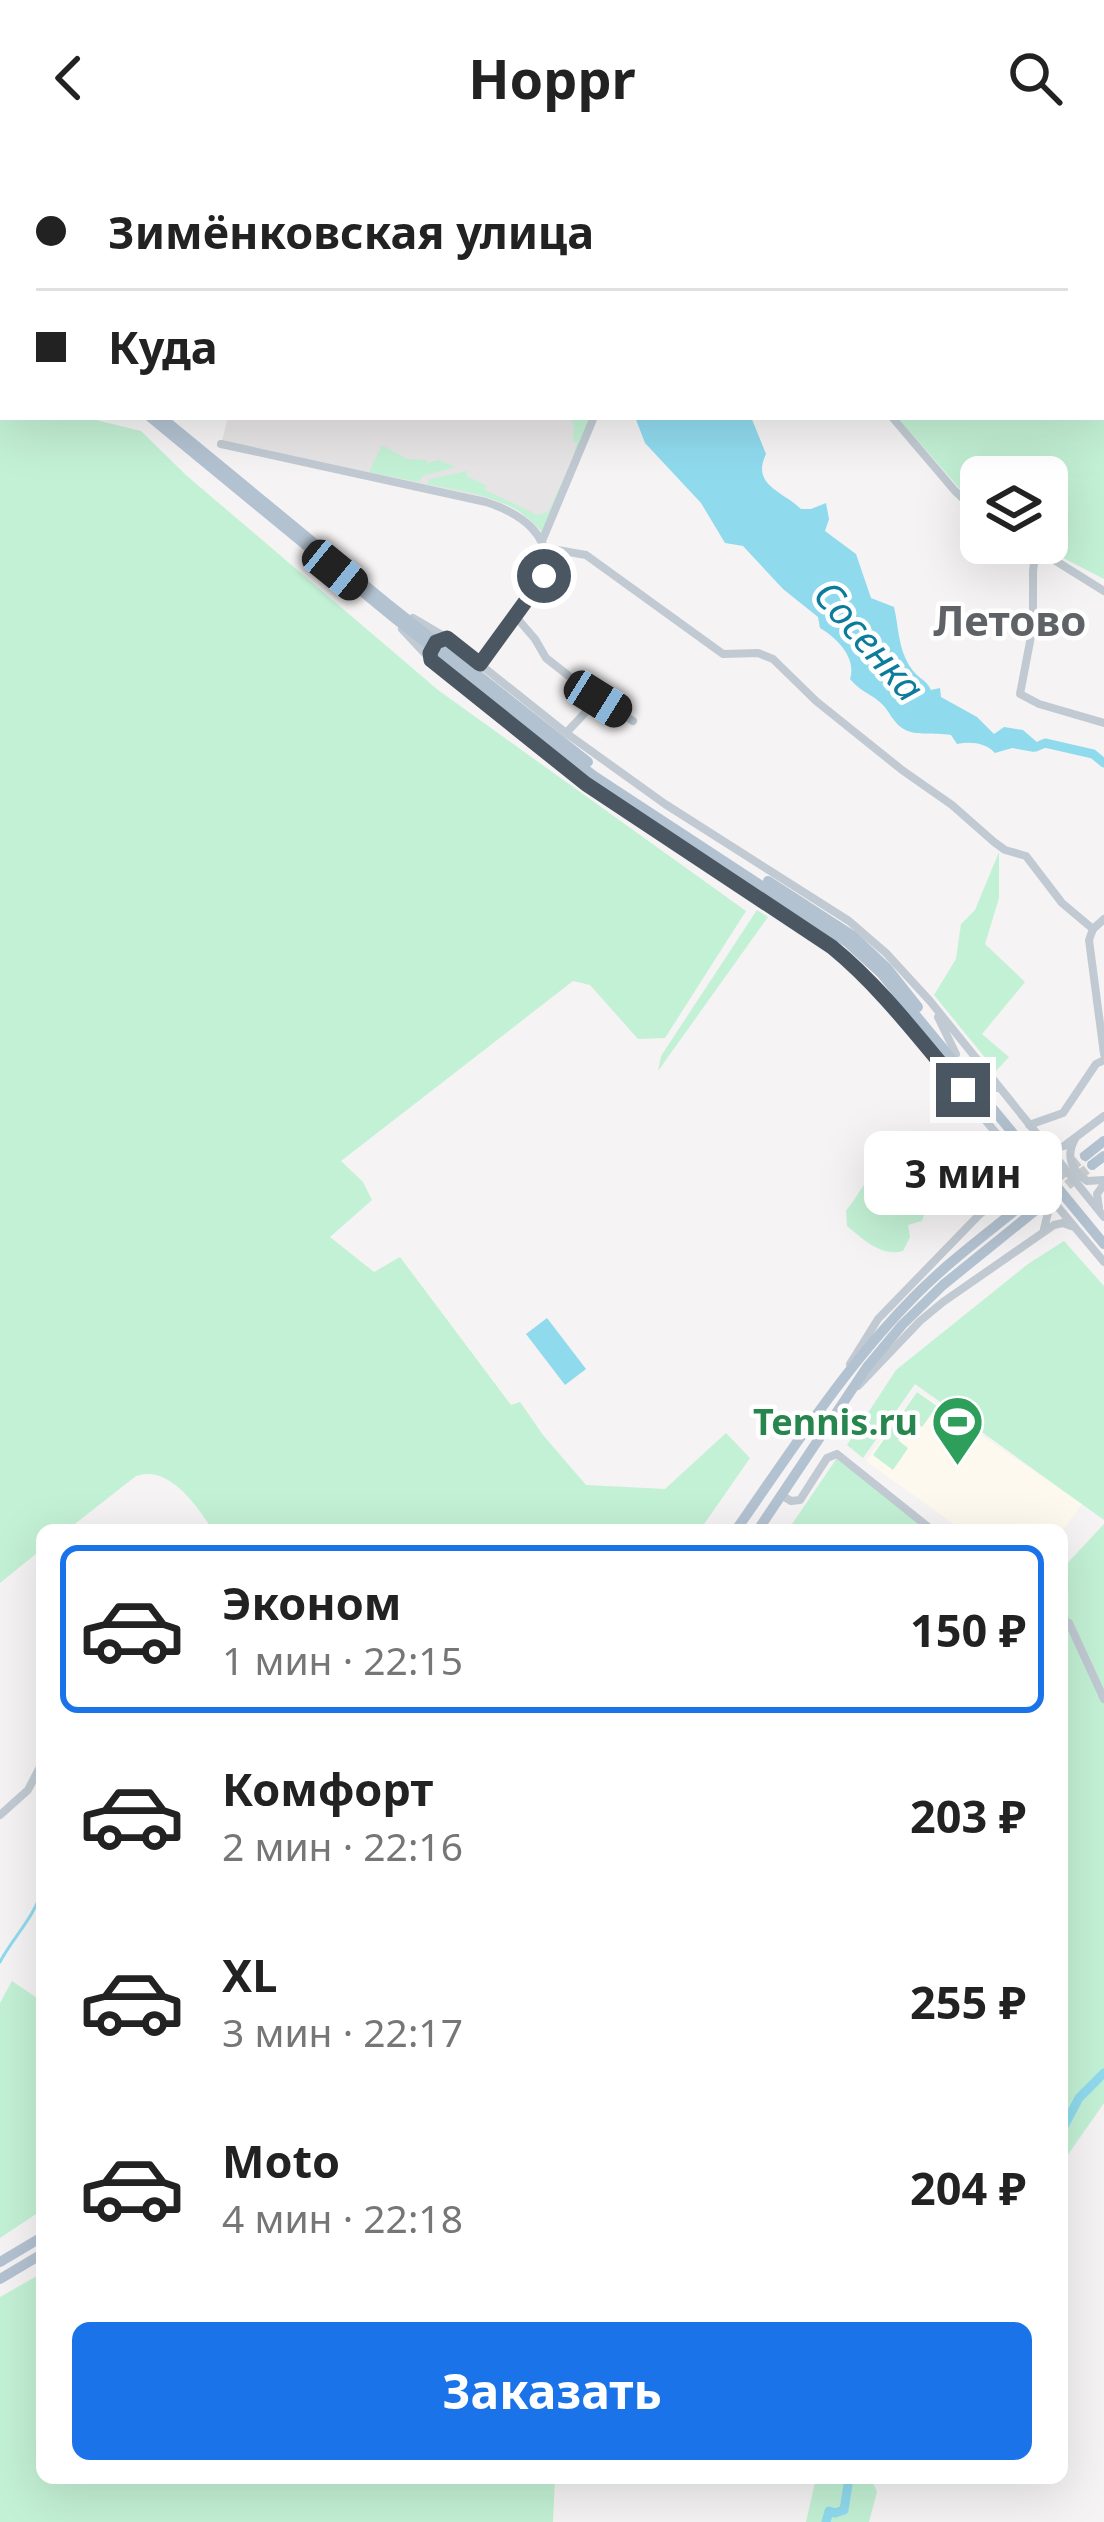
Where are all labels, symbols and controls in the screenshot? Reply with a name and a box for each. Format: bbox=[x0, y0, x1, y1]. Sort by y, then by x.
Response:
text: Hoppr bbox=[468, 41, 636, 115]
icon: back bbox=[36, 45, 102, 111]
icon: search bbox=[1002, 45, 1068, 111]
text: Зимёнковская улица bbox=[108, 201, 594, 262]
text: Куда bbox=[108, 316, 218, 377]
map controls bbox=[960, 456, 1068, 564]
button: layers bbox=[960, 456, 1068, 564]
car bbox=[296, 533, 374, 607]
route start bbox=[517, 549, 571, 603]
water label: Сосенка bbox=[803, 568, 937, 712]
district label: Летово bbox=[934, 591, 1086, 648]
car bbox=[558, 665, 638, 733]
route end bbox=[936, 1063, 990, 1117]
callout: 3 мин bbox=[864, 1132, 1062, 1216]
text: 3 мин bbox=[905, 1146, 1021, 1199]
sports icon: Tennis.ru bbox=[929, 1393, 985, 1467]
place label: Tennis.ru bbox=[753, 1397, 918, 1446]
text: Эконом bbox=[222, 1572, 401, 1633]
icon: car bbox=[78, 1575, 186, 1683]
text: 150 ₽ bbox=[910, 1599, 1026, 1660]
text: 1 мин · 22:15 bbox=[222, 1633, 463, 1686]
text: Комфорт bbox=[222, 1758, 433, 1819]
icon: car bbox=[78, 1761, 186, 1869]
text: 203 ₽ bbox=[910, 1785, 1026, 1846]
text: 2 мин · 22:16 bbox=[222, 1819, 463, 1872]
text: XL bbox=[222, 1944, 277, 2005]
icon: car bbox=[78, 1947, 186, 2055]
text: 255 ₽ bbox=[910, 1971, 1026, 2032]
text: 3 мин · 22:17 bbox=[222, 2005, 463, 2058]
text: Moto bbox=[222, 2130, 340, 2191]
icon: car bbox=[78, 2133, 186, 2241]
text: 204 ₽ bbox=[910, 2157, 1026, 2218]
text: 4 мин · 22:18 bbox=[222, 2191, 463, 2244]
button: Заказать bbox=[72, 2322, 1032, 2460]

